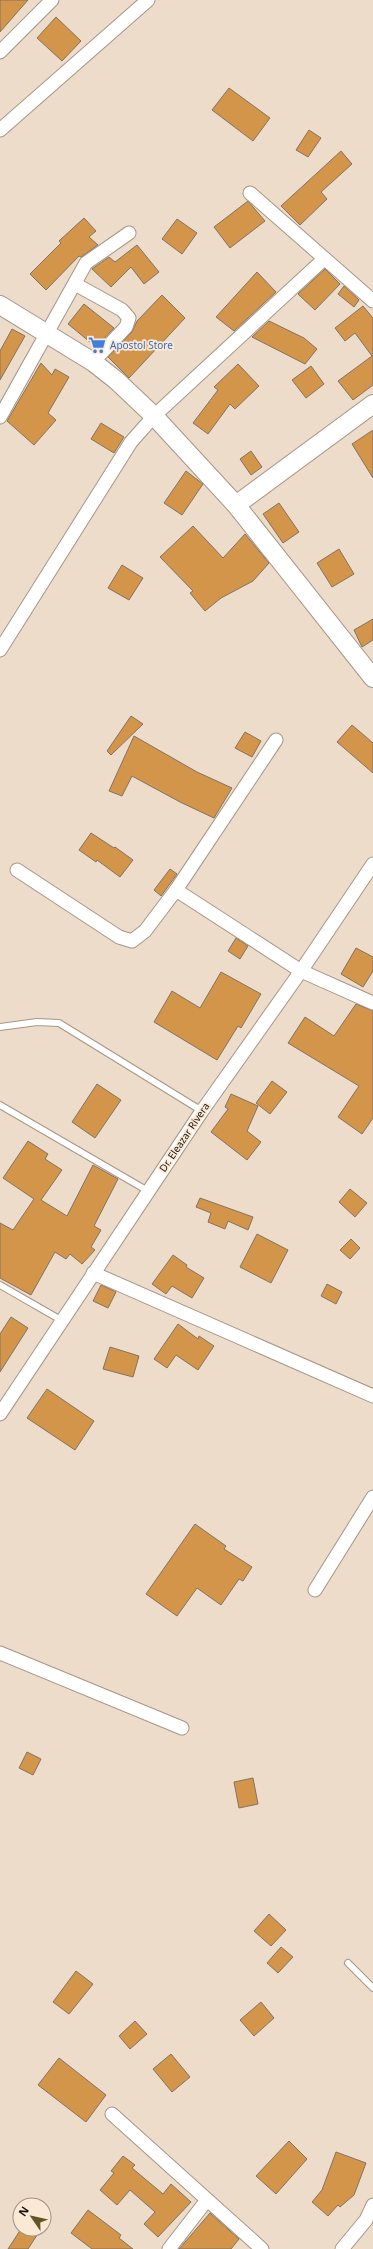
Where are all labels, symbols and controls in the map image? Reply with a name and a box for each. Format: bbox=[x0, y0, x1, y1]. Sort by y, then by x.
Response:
supermarket icon: Apostol Store bbox=[87, 335, 107, 355]
place label: Apostol Store bbox=[110, 338, 173, 352]
street label: Dr. Eleazar Rivera bbox=[156, 1100, 212, 1174]
north arrow bbox=[12, 2197, 52, 2237]
text: N bbox=[15, 2203, 32, 2219]

